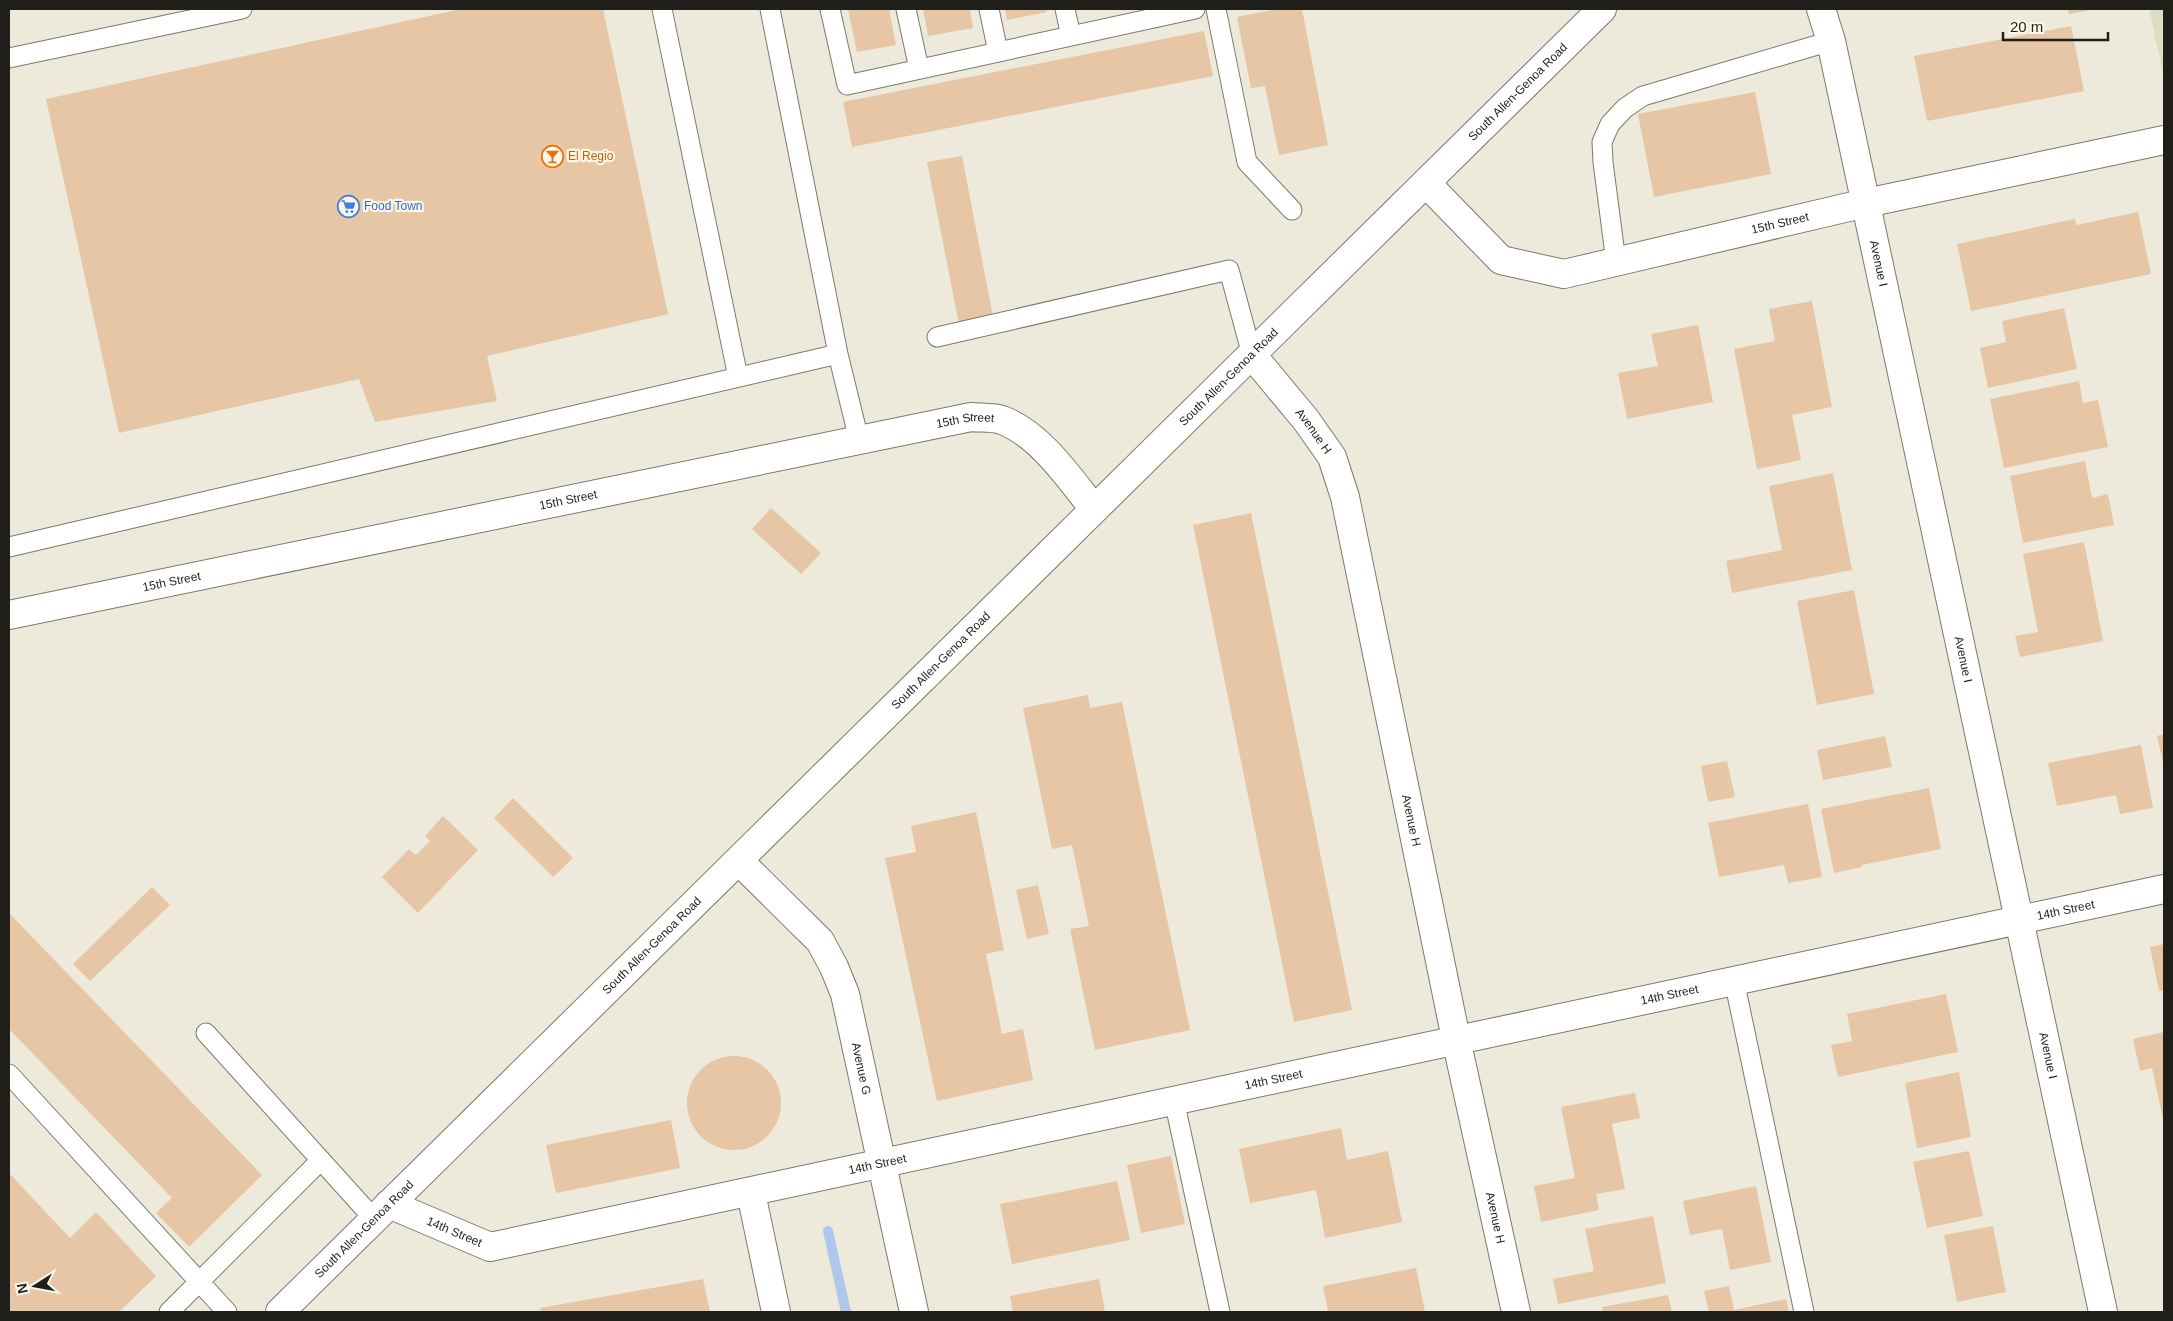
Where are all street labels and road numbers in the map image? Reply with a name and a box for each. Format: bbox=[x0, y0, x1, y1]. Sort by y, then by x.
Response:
street label: South Allen-Genoa Road bbox=[1466, 40, 1570, 144]
street label: 15th Street bbox=[1750, 210, 1811, 237]
street label: Avenue I bbox=[1867, 239, 1890, 288]
street label: South Allen-Genoa Road bbox=[1176, 325, 1281, 429]
street label: Avenue H bbox=[1292, 406, 1335, 457]
street label: 15th Street bbox=[935, 410, 996, 431]
street label: 15th Street bbox=[538, 487, 599, 513]
street label: 15th Street bbox=[141, 569, 202, 594]
street label: South Allen-Genoa Road bbox=[889, 609, 993, 712]
street label: Avenue I bbox=[1952, 635, 1975, 684]
street label: Avenue H bbox=[1399, 793, 1423, 848]
street label: South Allen-Genoa Road bbox=[599, 894, 704, 997]
street label: 14th Street bbox=[2035, 897, 2096, 923]
street label: 14th Street bbox=[1639, 982, 1700, 1008]
street label: Avenue I bbox=[2036, 1031, 2060, 1080]
street label: Avenue G bbox=[849, 1041, 874, 1096]
street label: 14th Street bbox=[1243, 1066, 1304, 1092]
street label: 14th Street bbox=[847, 1151, 908, 1177]
street label: South Allen-Genoa Road bbox=[312, 1178, 416, 1281]
street label: Avenue H bbox=[1483, 1191, 1508, 1245]
street label: 14th Street bbox=[425, 1214, 485, 1250]

